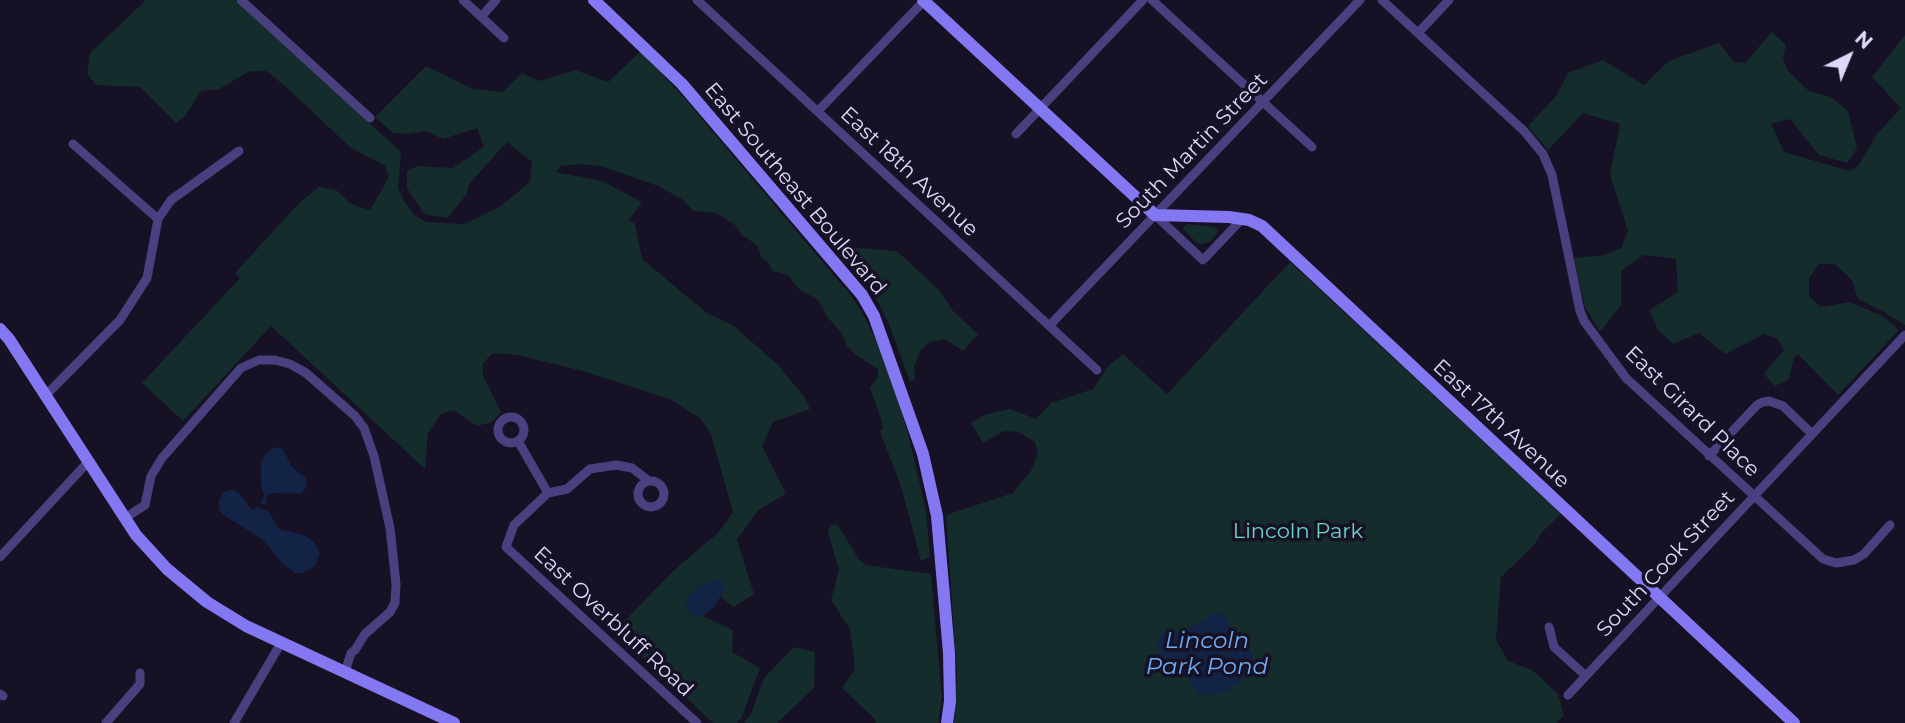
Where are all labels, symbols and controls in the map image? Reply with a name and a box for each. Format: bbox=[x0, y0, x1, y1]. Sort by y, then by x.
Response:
north arrow bbox=[1814, 21, 1884, 91]
text: N bbox=[1850, 27, 1877, 54]
street label: South Martin Street bbox=[1111, 68, 1273, 234]
street label: East Southeast Boulevard bbox=[699, 78, 891, 300]
street label: East 18th Avenue bbox=[835, 102, 983, 242]
street label: East Girard Place bbox=[1619, 341, 1765, 483]
street label: East 17th Avenue bbox=[1427, 354, 1575, 494]
street label: South Cook Street bbox=[1592, 486, 1740, 642]
park label: Lincoln Park bbox=[1233, 519, 1363, 545]
street label: East Overbluff Road bbox=[528, 542, 698, 702]
water label: Lincoln Park Pond bbox=[1146, 627, 1268, 681]

